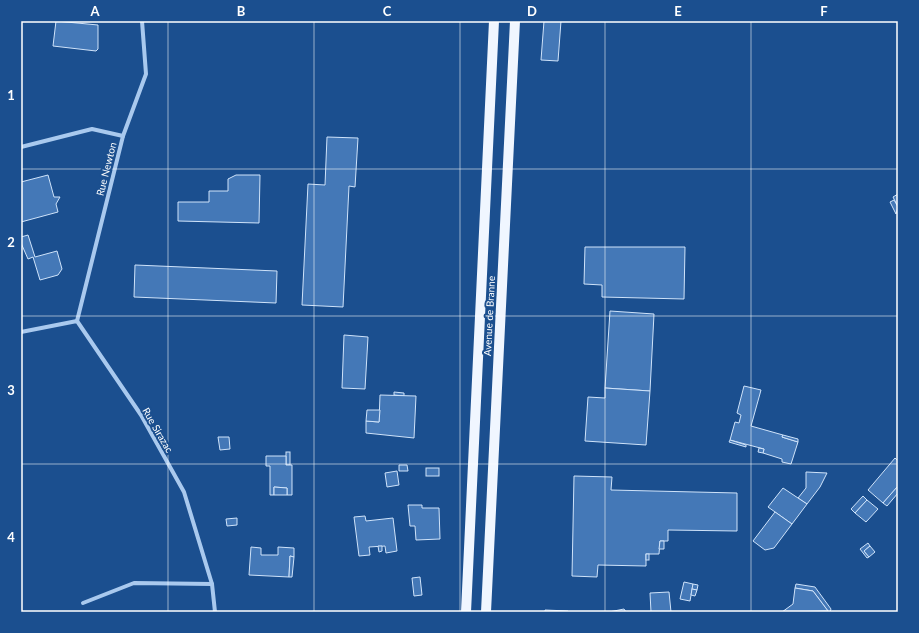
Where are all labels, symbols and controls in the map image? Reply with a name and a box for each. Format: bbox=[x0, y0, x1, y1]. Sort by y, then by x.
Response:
text: A bbox=[89, 3, 100, 19]
text: B bbox=[237, 3, 246, 19]
text: C bbox=[383, 3, 392, 19]
text: D bbox=[527, 3, 537, 19]
text: E bbox=[674, 3, 682, 19]
text: F bbox=[820, 3, 828, 19]
text: 1 bbox=[7, 87, 15, 103]
street label: Rue Newton bbox=[94, 141, 118, 197]
text: 2 bbox=[7, 234, 15, 250]
street label: Avenue de Branne bbox=[481, 276, 497, 356]
text: 3 bbox=[7, 382, 15, 398]
street label: Rue Sirazac bbox=[140, 405, 176, 455]
text: 4 bbox=[7, 529, 15, 545]

